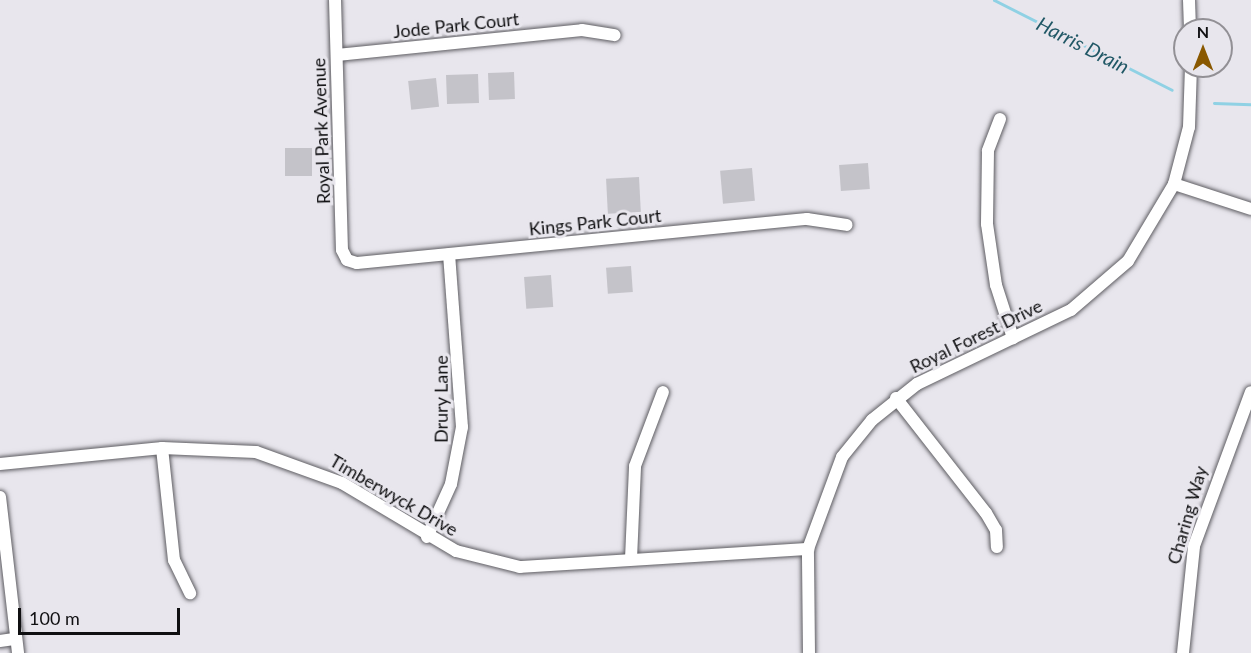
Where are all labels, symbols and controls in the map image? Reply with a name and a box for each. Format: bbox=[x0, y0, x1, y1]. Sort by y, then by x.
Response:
street label: Jode Park Court bbox=[392, 8, 520, 42]
water label: Harris Drain bbox=[1033, 11, 1133, 79]
north arrow bbox=[1173, 18, 1233, 78]
text: N bbox=[1197, 22, 1209, 41]
street label: Royal Park Avenue bbox=[308, 57, 334, 205]
street label: Kings Park Court bbox=[528, 204, 662, 240]
street label: Royal Forest Drive bbox=[906, 295, 1046, 377]
street label: Drury Lane bbox=[430, 355, 452, 443]
street label: Timberwyck Drive bbox=[326, 450, 462, 540]
street label: Charing Way bbox=[1163, 463, 1211, 567]
scale bar bbox=[21, 596, 183, 634]
text: 100 m bbox=[29, 607, 80, 629]

